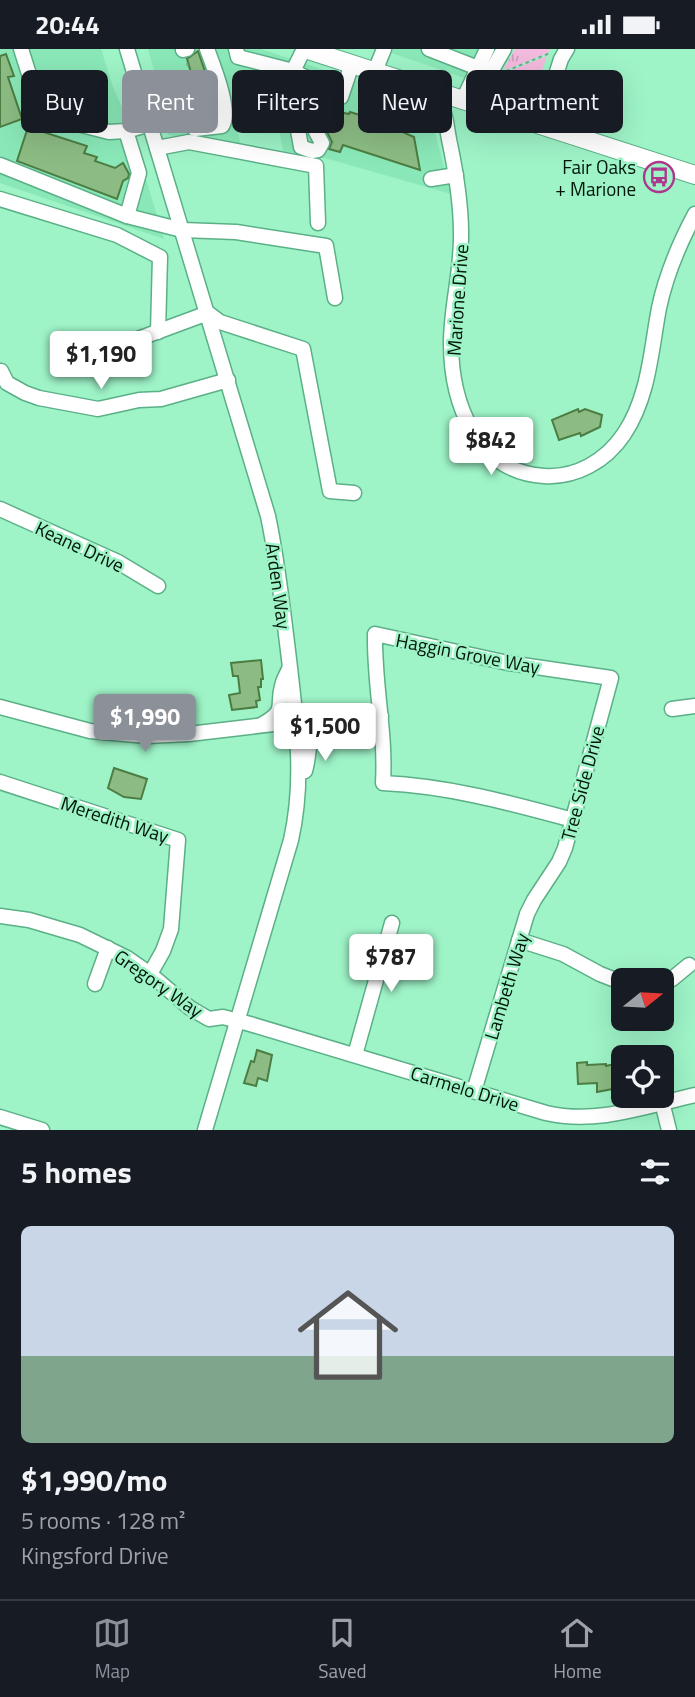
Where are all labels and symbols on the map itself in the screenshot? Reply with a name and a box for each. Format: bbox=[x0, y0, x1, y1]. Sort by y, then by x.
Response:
place label: Fair Oaks + Marione bbox=[555, 152, 636, 203]
bus stop icon: Fair Oaks + Marione bbox=[642, 160, 676, 194]
street label: Marione Drive bbox=[439, 243, 475, 357]
pin: $1,190 bbox=[44, 331, 158, 391]
pin: $842 bbox=[450, 417, 532, 477]
street label: Keane Drive bbox=[31, 513, 129, 579]
street label: Arden Way bbox=[259, 541, 299, 631]
street label: Haggin Grove Way bbox=[393, 625, 543, 681]
pin: $1,990 bbox=[88, 695, 202, 754]
pin: $1,500 bbox=[268, 703, 382, 763]
street label: Tree Side Drive bbox=[553, 722, 611, 844]
street label: Meredith Way bbox=[57, 788, 173, 850]
street label: Lambeth Way bbox=[476, 929, 536, 1043]
pin: $787 bbox=[350, 935, 432, 994]
street label: Gregory Way bbox=[109, 942, 209, 1024]
north arrow bbox=[611, 968, 674, 1031]
street label: Carmelo Drive bbox=[407, 1058, 523, 1118]

